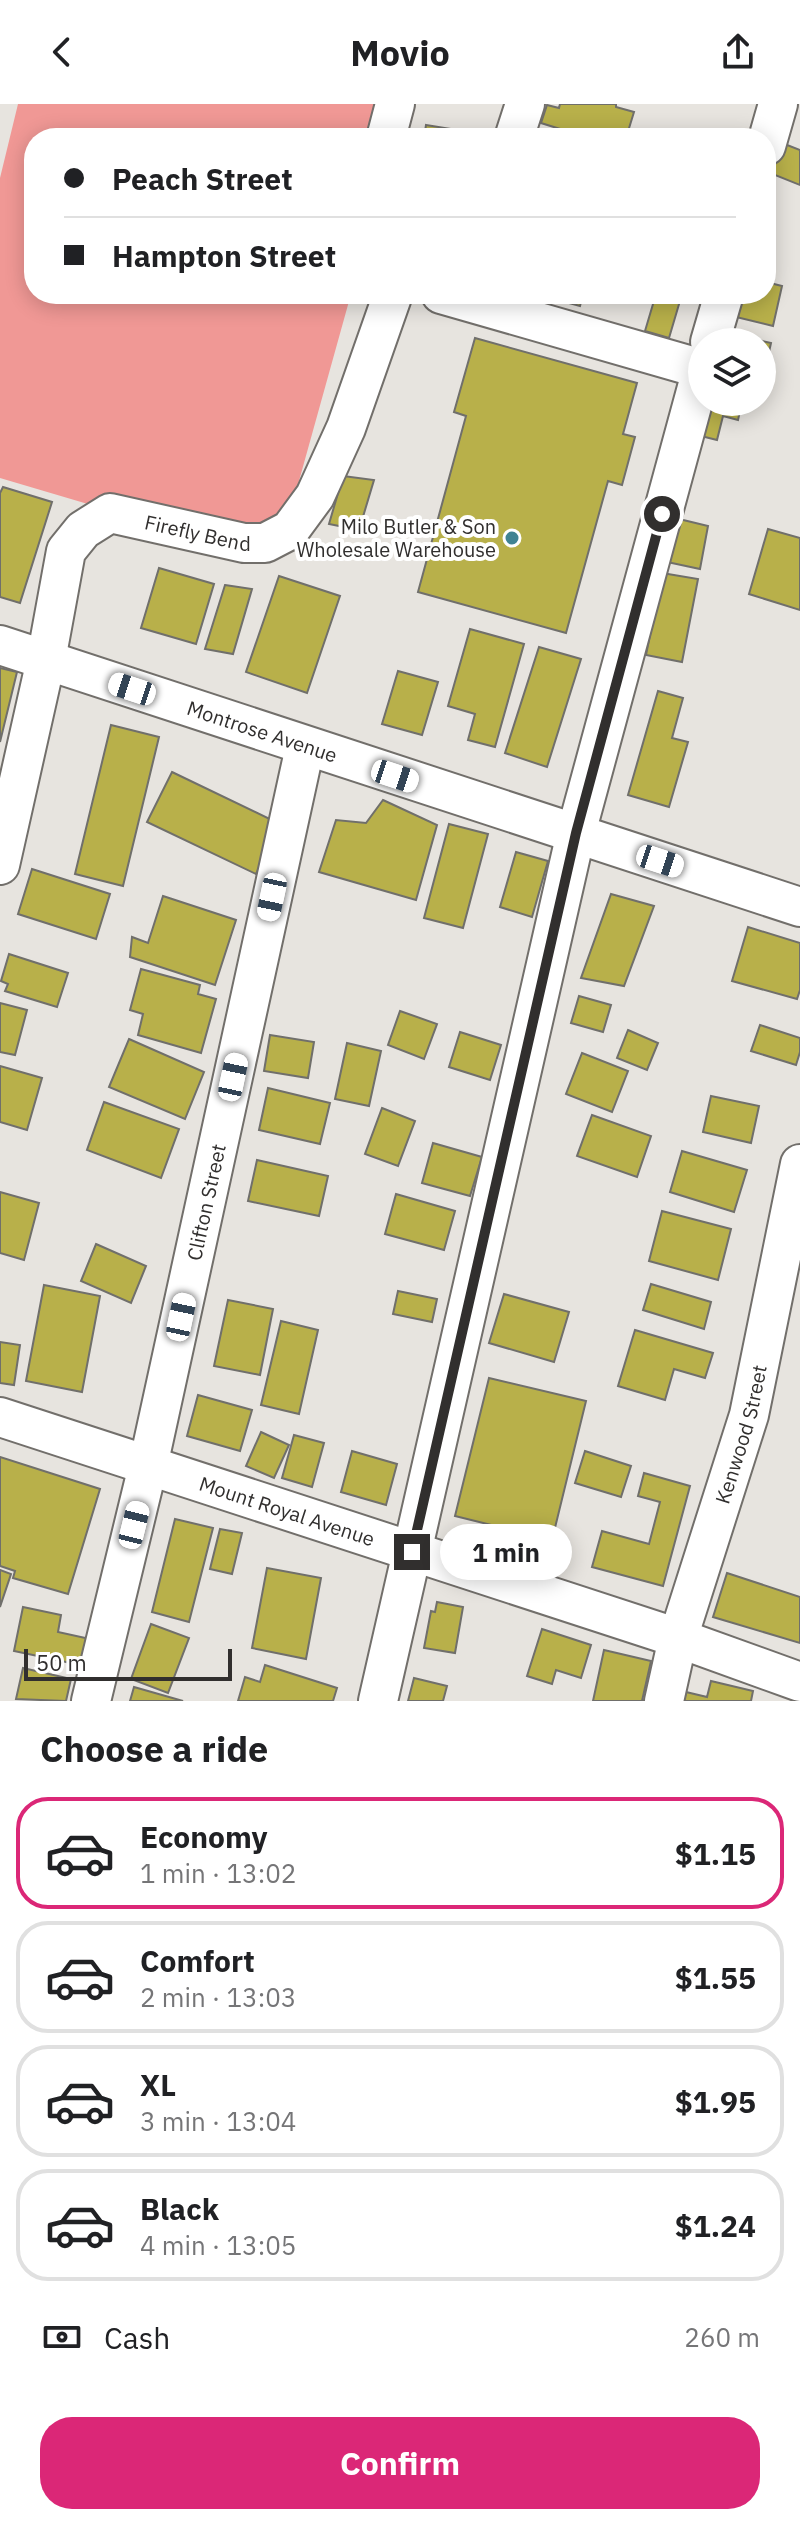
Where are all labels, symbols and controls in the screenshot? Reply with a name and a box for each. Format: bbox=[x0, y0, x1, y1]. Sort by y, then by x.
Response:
text: Movio bbox=[350, 29, 450, 76]
icon: back bbox=[40, 30, 84, 74]
icon: share bbox=[716, 30, 760, 74]
text: Peach Street bbox=[112, 159, 293, 198]
text: Hampton Street bbox=[112, 236, 336, 275]
map controls bbox=[688, 328, 776, 416]
button: layers bbox=[688, 328, 776, 416]
route start bbox=[644, 496, 680, 532]
street label: Firefly Bend bbox=[142, 508, 251, 557]
place label: Milo Butler & Son Wholesale Warehouse bbox=[296, 513, 496, 563]
marker: Milo Butler & Son Wholesale Warehouse bbox=[503, 529, 521, 547]
car bbox=[105, 670, 159, 708]
street label: Montrose Avenue bbox=[184, 694, 341, 768]
car bbox=[368, 757, 422, 795]
car bbox=[633, 842, 687, 880]
car bbox=[255, 871, 289, 923]
car bbox=[216, 1051, 250, 1103]
street label: Clifton Street bbox=[180, 1141, 231, 1263]
car bbox=[164, 1291, 198, 1343]
street label: Kenwood Street bbox=[708, 1362, 772, 1507]
street label: Mount Royal Avenue bbox=[196, 1469, 378, 1552]
car bbox=[117, 1499, 151, 1551]
callout: 1 min bbox=[440, 1524, 572, 1580]
route end bbox=[394, 1534, 430, 1570]
text: 1 min bbox=[472, 1535, 540, 1569]
scale bar bbox=[24, 1645, 232, 1681]
text: 50 m bbox=[36, 1648, 87, 1677]
text: Choose a ride bbox=[40, 1725, 268, 1772]
icon: car bbox=[44, 1817, 116, 1889]
text: Economy bbox=[140, 1817, 268, 1856]
text: $1.15 bbox=[675, 1834, 756, 1873]
text: 1 min · 13:02 bbox=[140, 1856, 296, 1890]
icon: car bbox=[44, 1941, 116, 2013]
text: Comfort bbox=[140, 1941, 255, 1980]
text: $1.55 bbox=[675, 1958, 756, 1997]
text: 2 min · 13:03 bbox=[140, 1980, 296, 2014]
icon: car bbox=[44, 2065, 116, 2137]
text: XL bbox=[140, 2065, 176, 2104]
text: $1.95 bbox=[675, 2082, 756, 2121]
text: 3 min · 13:04 bbox=[140, 2104, 296, 2138]
icon: car bbox=[44, 2189, 116, 2261]
text: Black bbox=[140, 2189, 219, 2228]
text: $1.24 bbox=[675, 2206, 756, 2245]
text: 4 min · 13:05 bbox=[140, 2228, 296, 2262]
icon: cash bbox=[40, 2315, 84, 2359]
text: Cash bbox=[104, 2318, 170, 2357]
text: 260 m bbox=[684, 2320, 760, 2354]
button: Confirm bbox=[40, 2417, 760, 2509]

